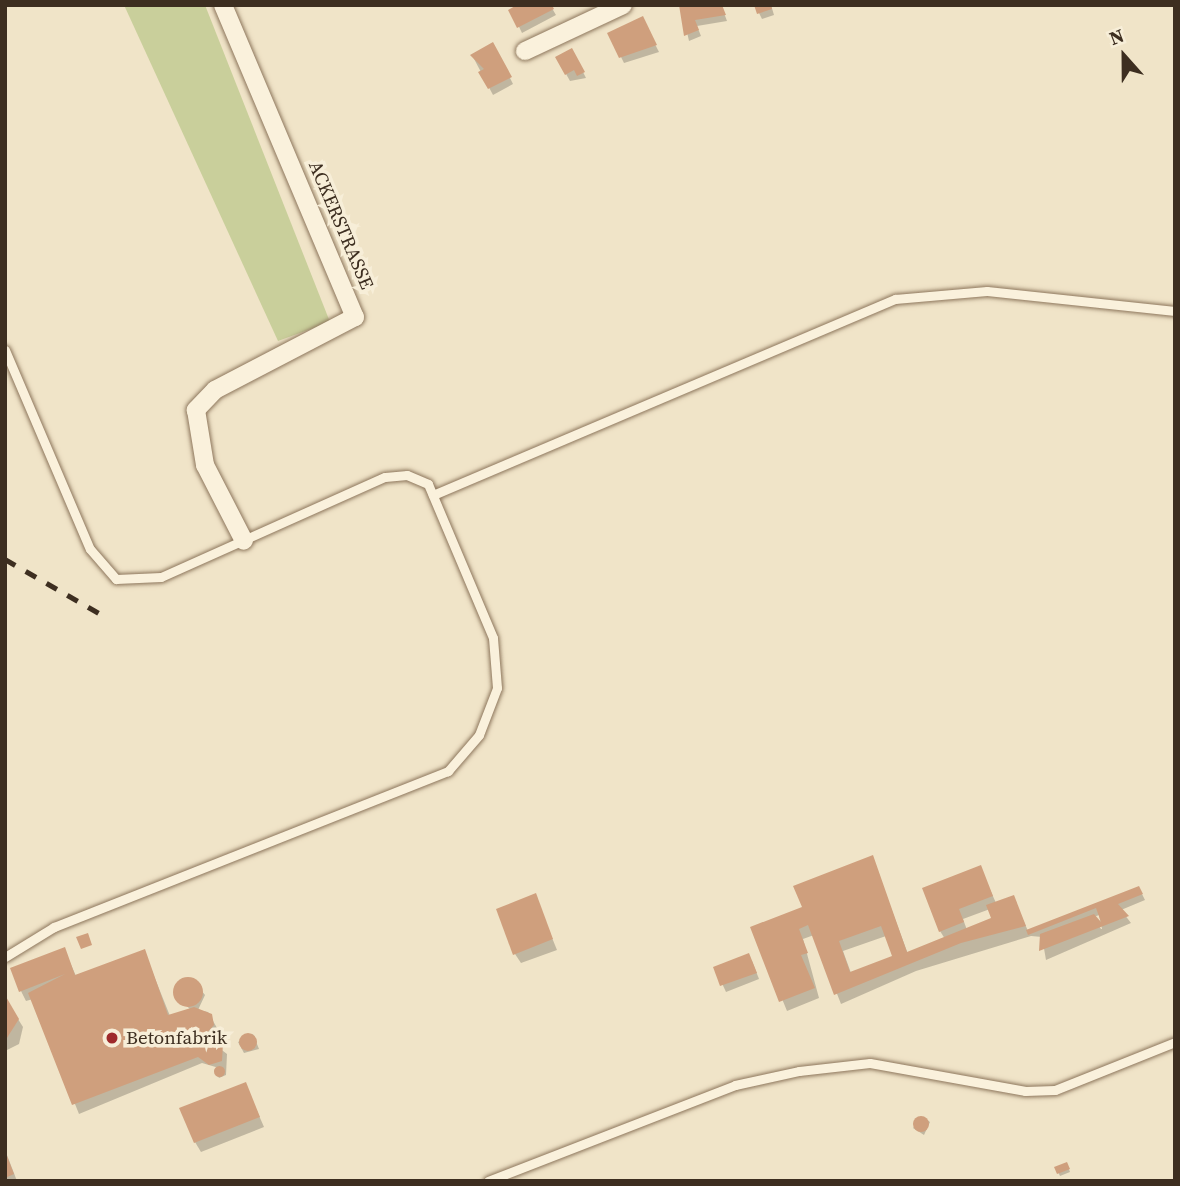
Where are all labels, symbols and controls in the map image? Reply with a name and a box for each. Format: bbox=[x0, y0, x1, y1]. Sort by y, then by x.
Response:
north arrow bbox=[1089, 21, 1159, 91]
text: N bbox=[1105, 22, 1128, 51]
street label: ACKERSTRASSE bbox=[304, 157, 378, 293]
place label: Betonfabrik bbox=[126, 1027, 227, 1049]
marker: Betonfabrik bbox=[104, 1030, 120, 1046]

